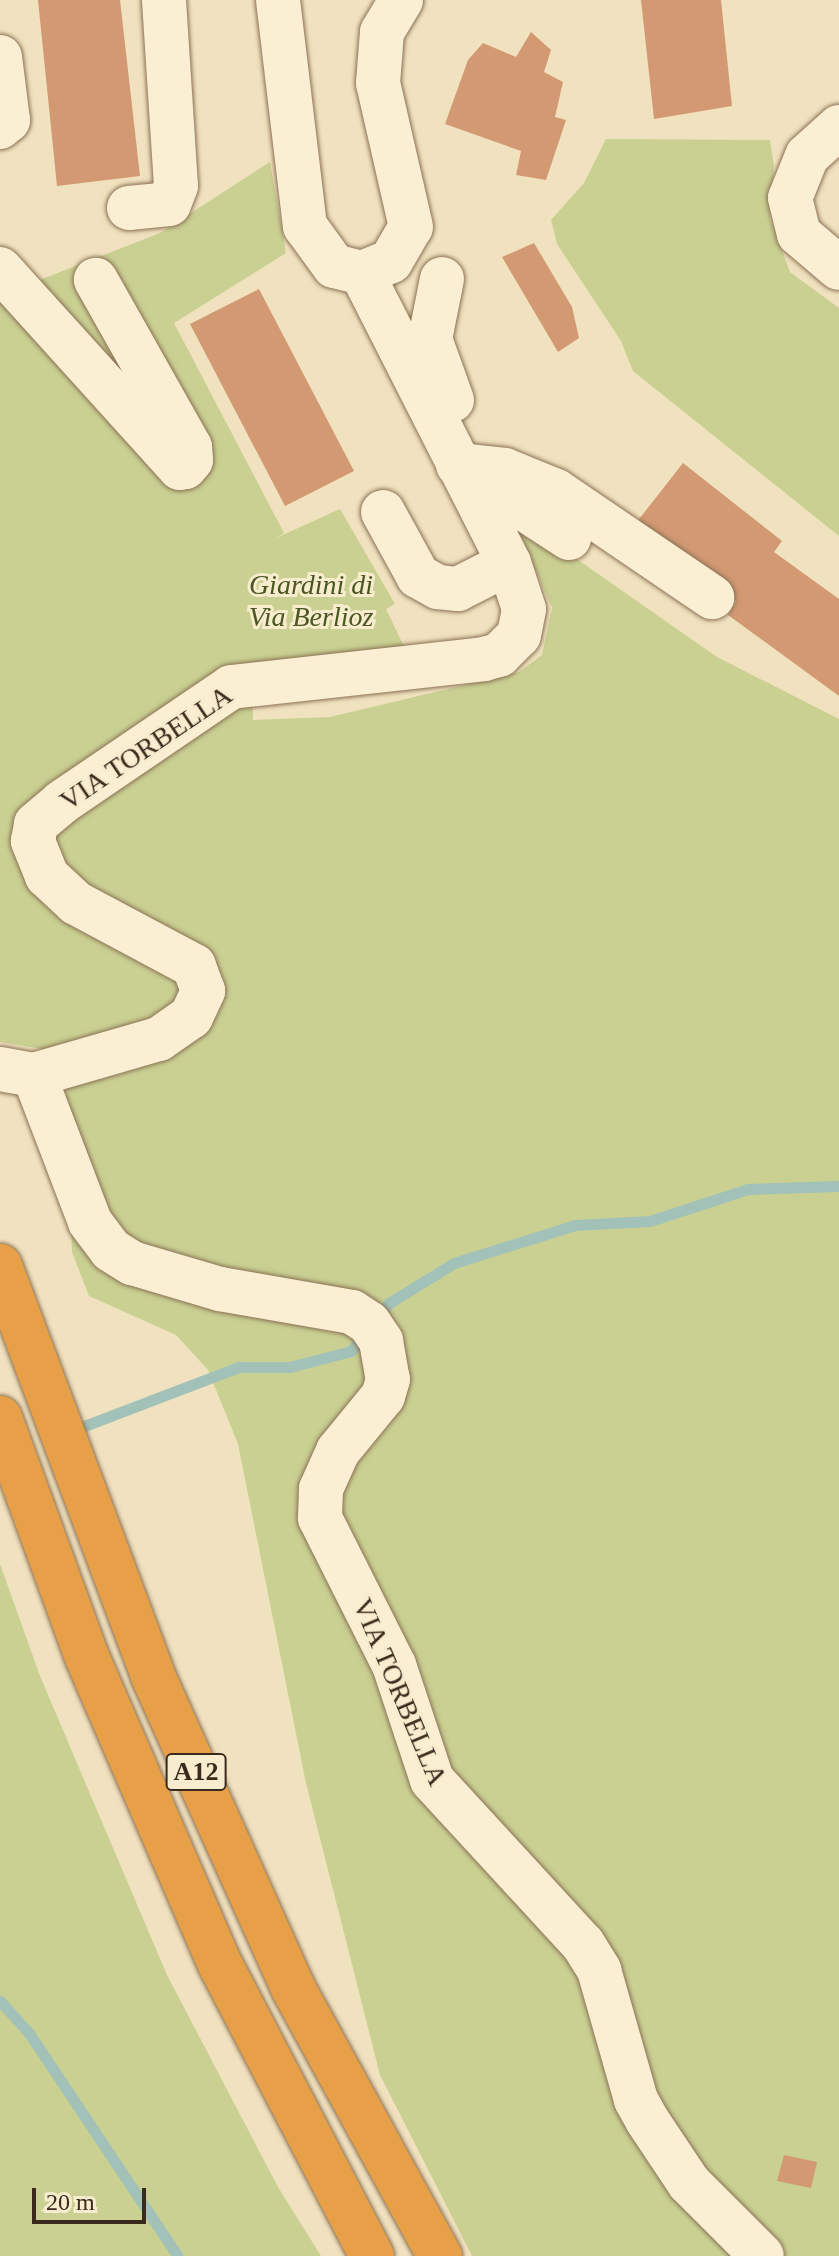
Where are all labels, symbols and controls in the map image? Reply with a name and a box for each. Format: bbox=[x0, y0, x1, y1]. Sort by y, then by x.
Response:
park label: Giardini di Via Berlioz bbox=[249, 568, 373, 634]
street label: VIA TORBELLA bbox=[53, 677, 239, 819]
street label: VIA TORBELLA bbox=[345, 1592, 455, 1792]
road number: A12 bbox=[164, 1750, 228, 1794]
scale bar bbox=[36, 2172, 150, 2222]
text: 20 m bbox=[46, 2189, 95, 2215]

